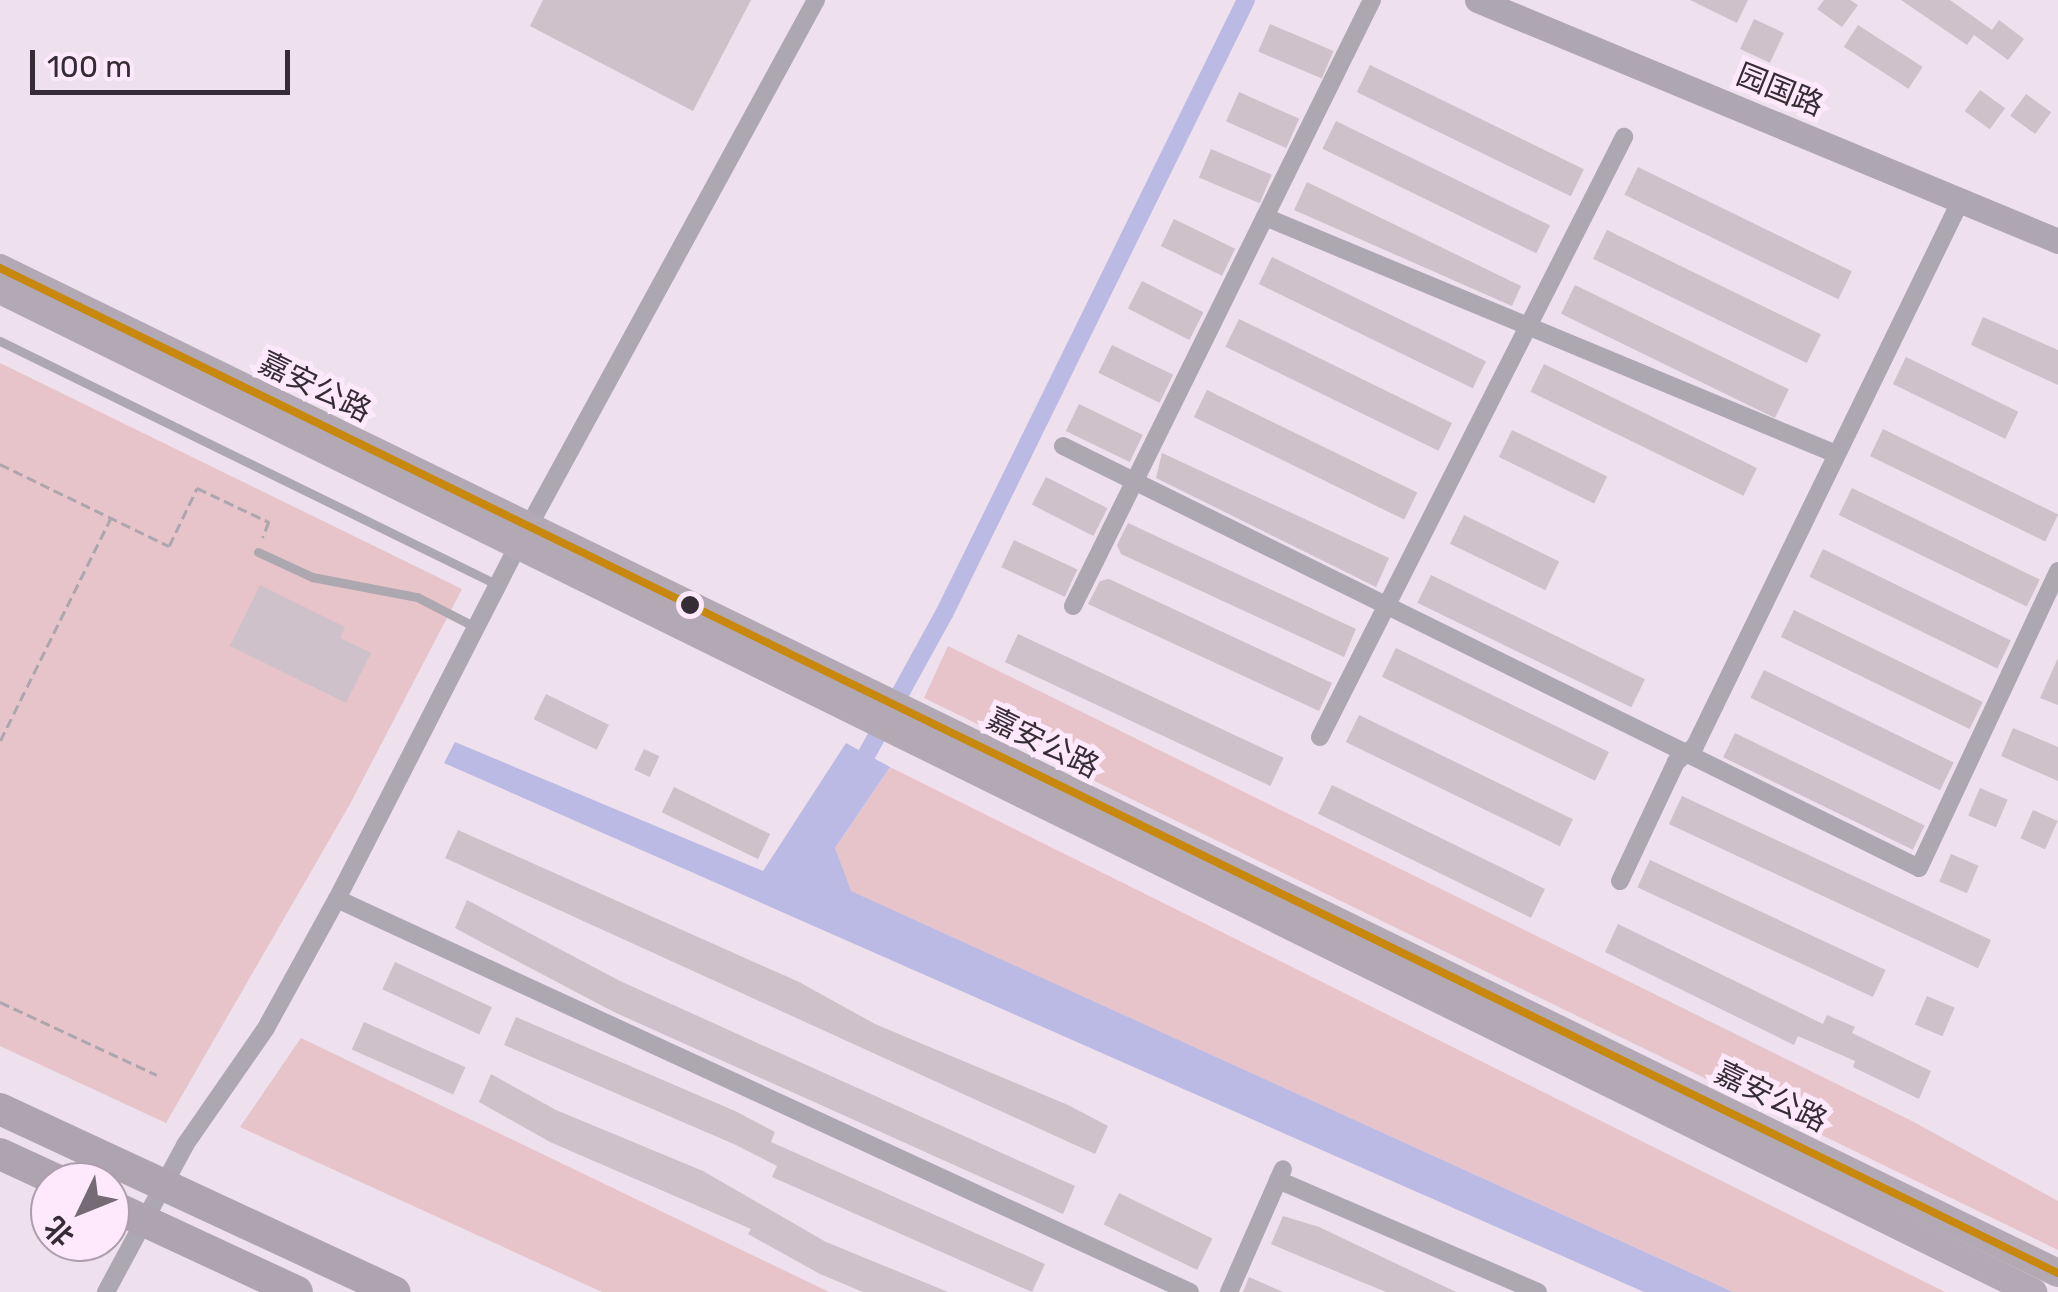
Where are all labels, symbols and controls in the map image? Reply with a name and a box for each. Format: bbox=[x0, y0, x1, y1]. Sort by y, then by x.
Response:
scale bar bbox=[35, 30, 295, 92]
text: 100 m bbox=[47, 49, 132, 85]
street label: 园国路 bbox=[1732, 56, 1828, 124]
street label: 嘉安公路 bbox=[253, 345, 377, 429]
unlabelled marker bbox=[680, 595, 700, 615]
street label: 嘉安公路 bbox=[981, 701, 1105, 785]
street label: 嘉安公路 bbox=[1709, 1055, 1833, 1139]
north arrow bbox=[30, 1162, 130, 1262]
text: 北 bbox=[38, 1210, 81, 1253]

